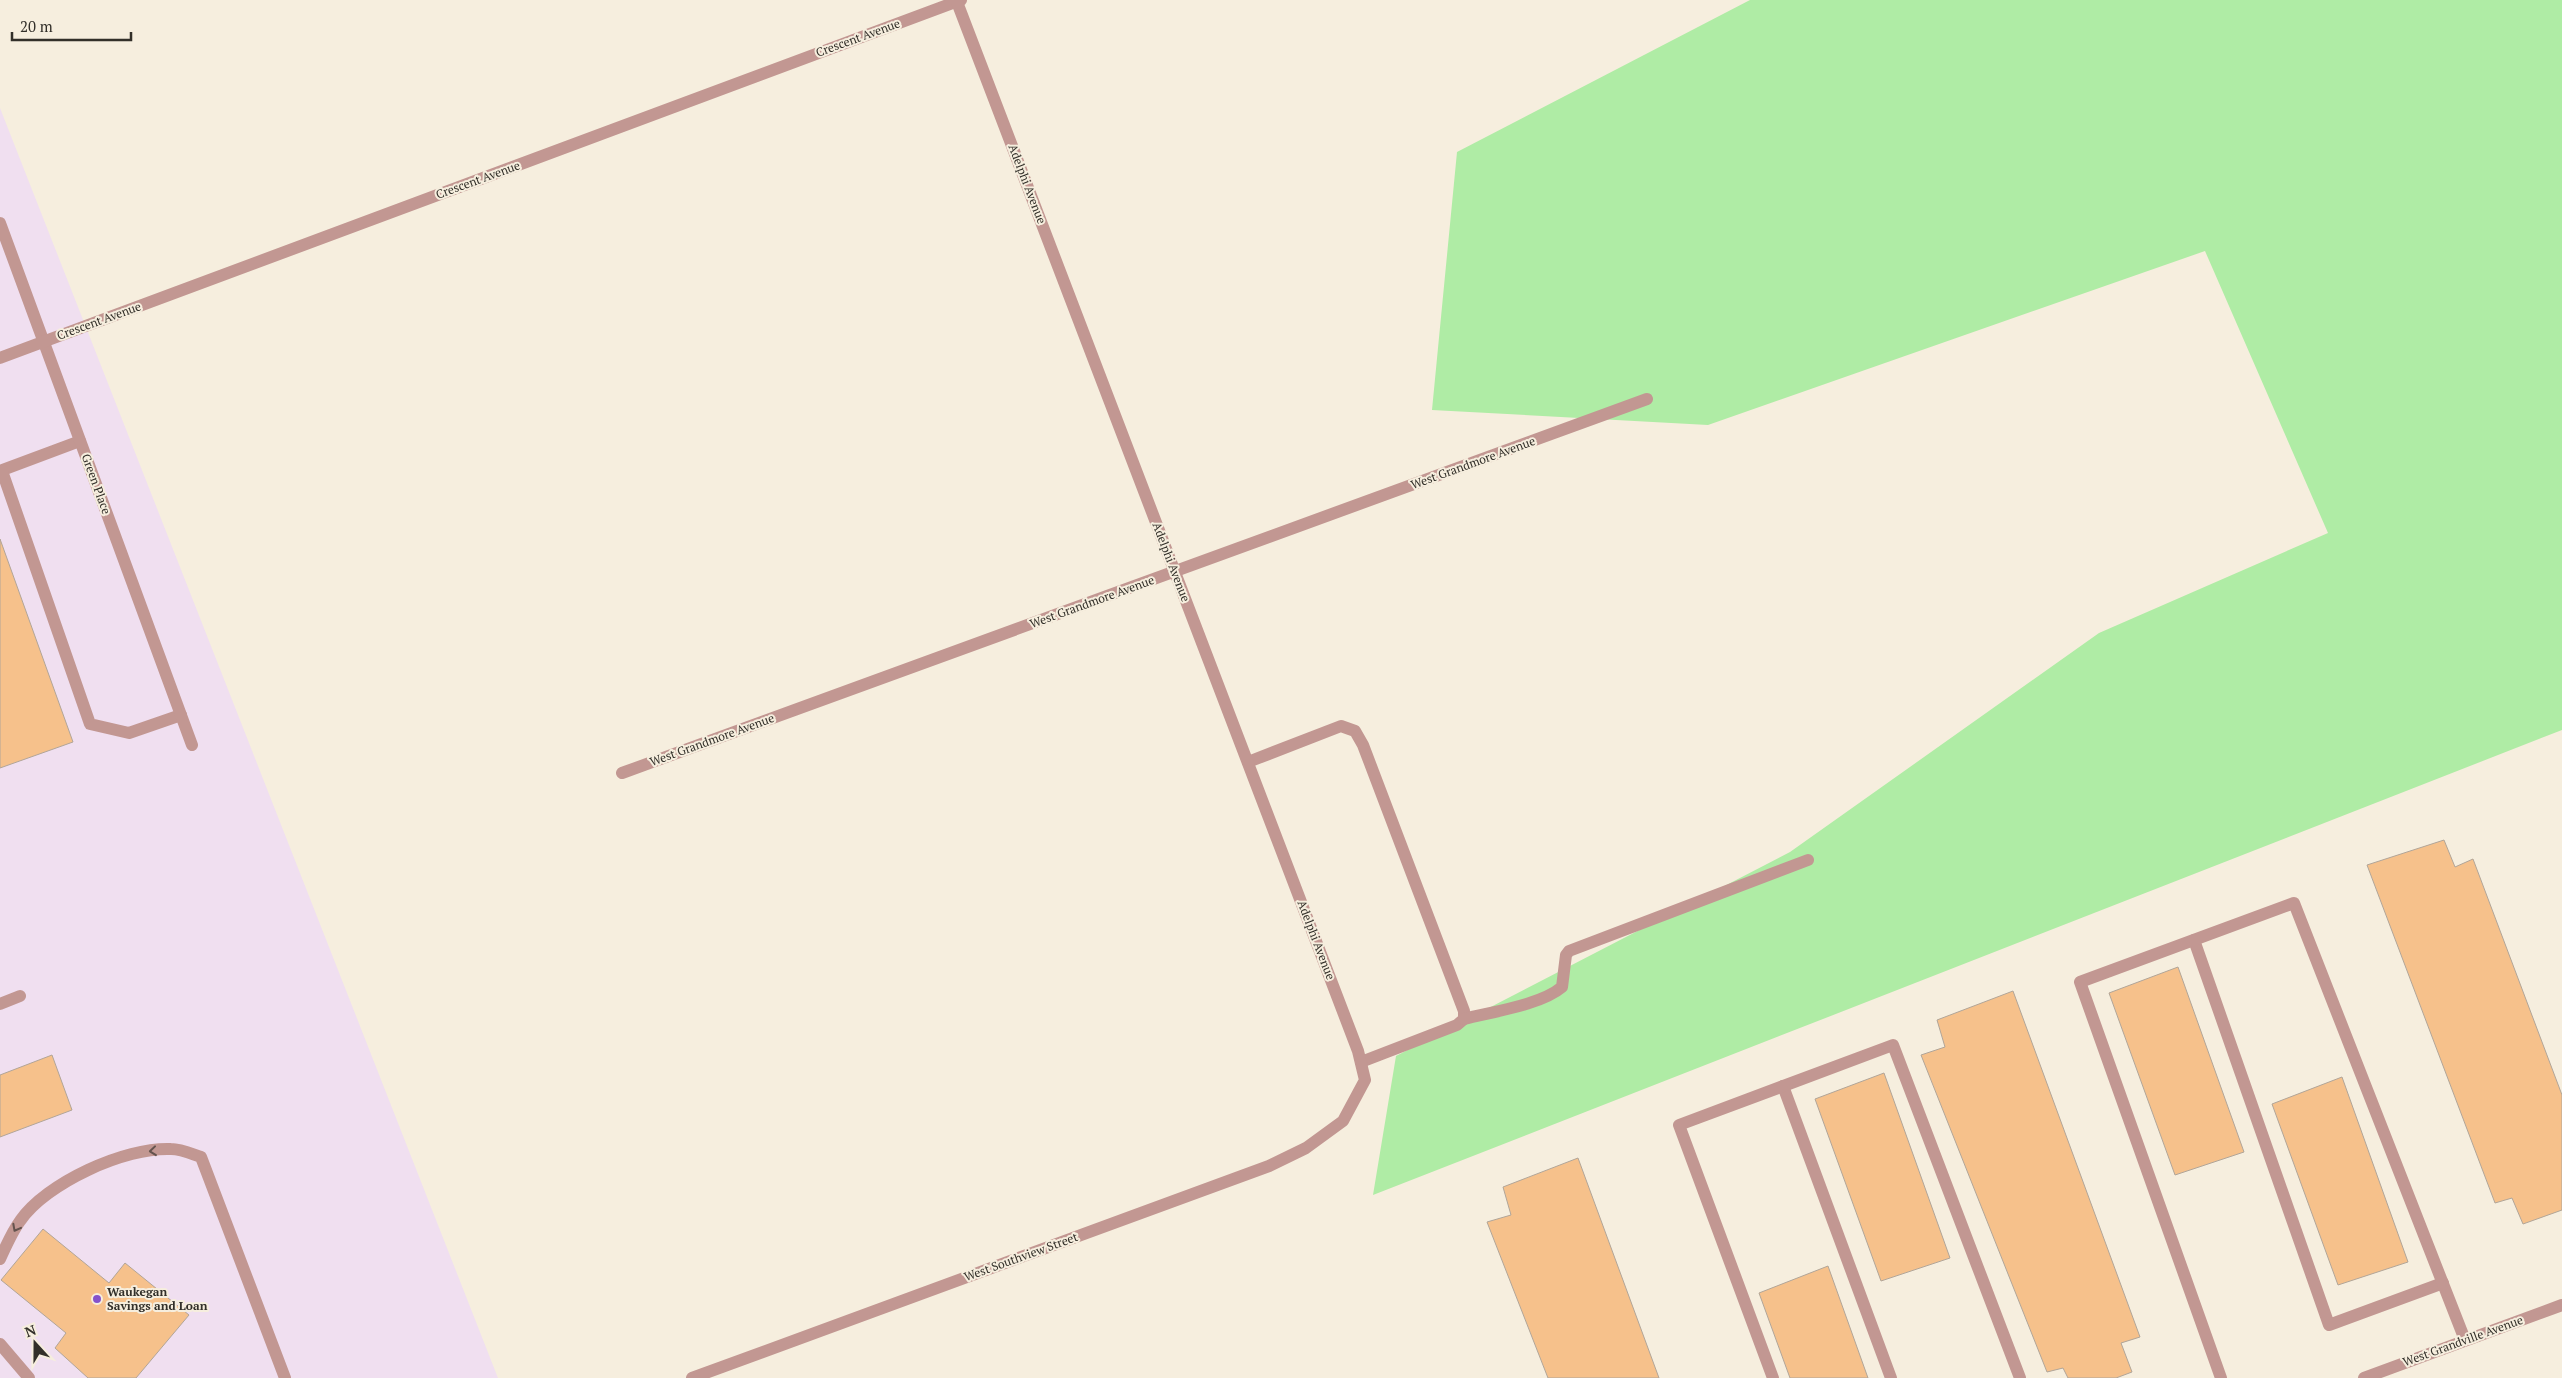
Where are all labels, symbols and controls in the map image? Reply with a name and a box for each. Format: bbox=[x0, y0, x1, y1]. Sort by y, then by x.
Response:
scale bar bbox=[12, 10, 131, 42]
street label: Crescent Avenue bbox=[814, 15, 902, 60]
text: 20 m bbox=[20, 16, 53, 36]
street label: Adelphi Avenue bbox=[1005, 142, 1050, 226]
street label: Crescent Avenue bbox=[434, 157, 522, 202]
street label: Crescent Avenue bbox=[55, 298, 143, 343]
street label: West Grandmore Avenue bbox=[1409, 433, 1537, 492]
street label: Green Place bbox=[79, 452, 114, 516]
street label: Adelphi Avenue bbox=[1149, 520, 1194, 604]
street label: West Grandmore Avenue bbox=[1028, 572, 1156, 631]
street label: West Grandmore Avenue bbox=[648, 710, 776, 769]
street label: Adelphi Avenue bbox=[1294, 898, 1339, 982]
one-way arrow bbox=[149, 1145, 157, 1156]
one-way arrow bbox=[12, 1223, 22, 1232]
street label: West Southview Street bbox=[962, 1229, 1080, 1284]
place label: Waukegan Savings and Loan bbox=[107, 1284, 208, 1313]
marker: Waukegan Savings and Loan bbox=[91, 1293, 103, 1305]
street label: West Grandville Avenue bbox=[2401, 1312, 2525, 1369]
north arrow bbox=[10, 1318, 60, 1368]
text: N bbox=[22, 1319, 39, 1341]

